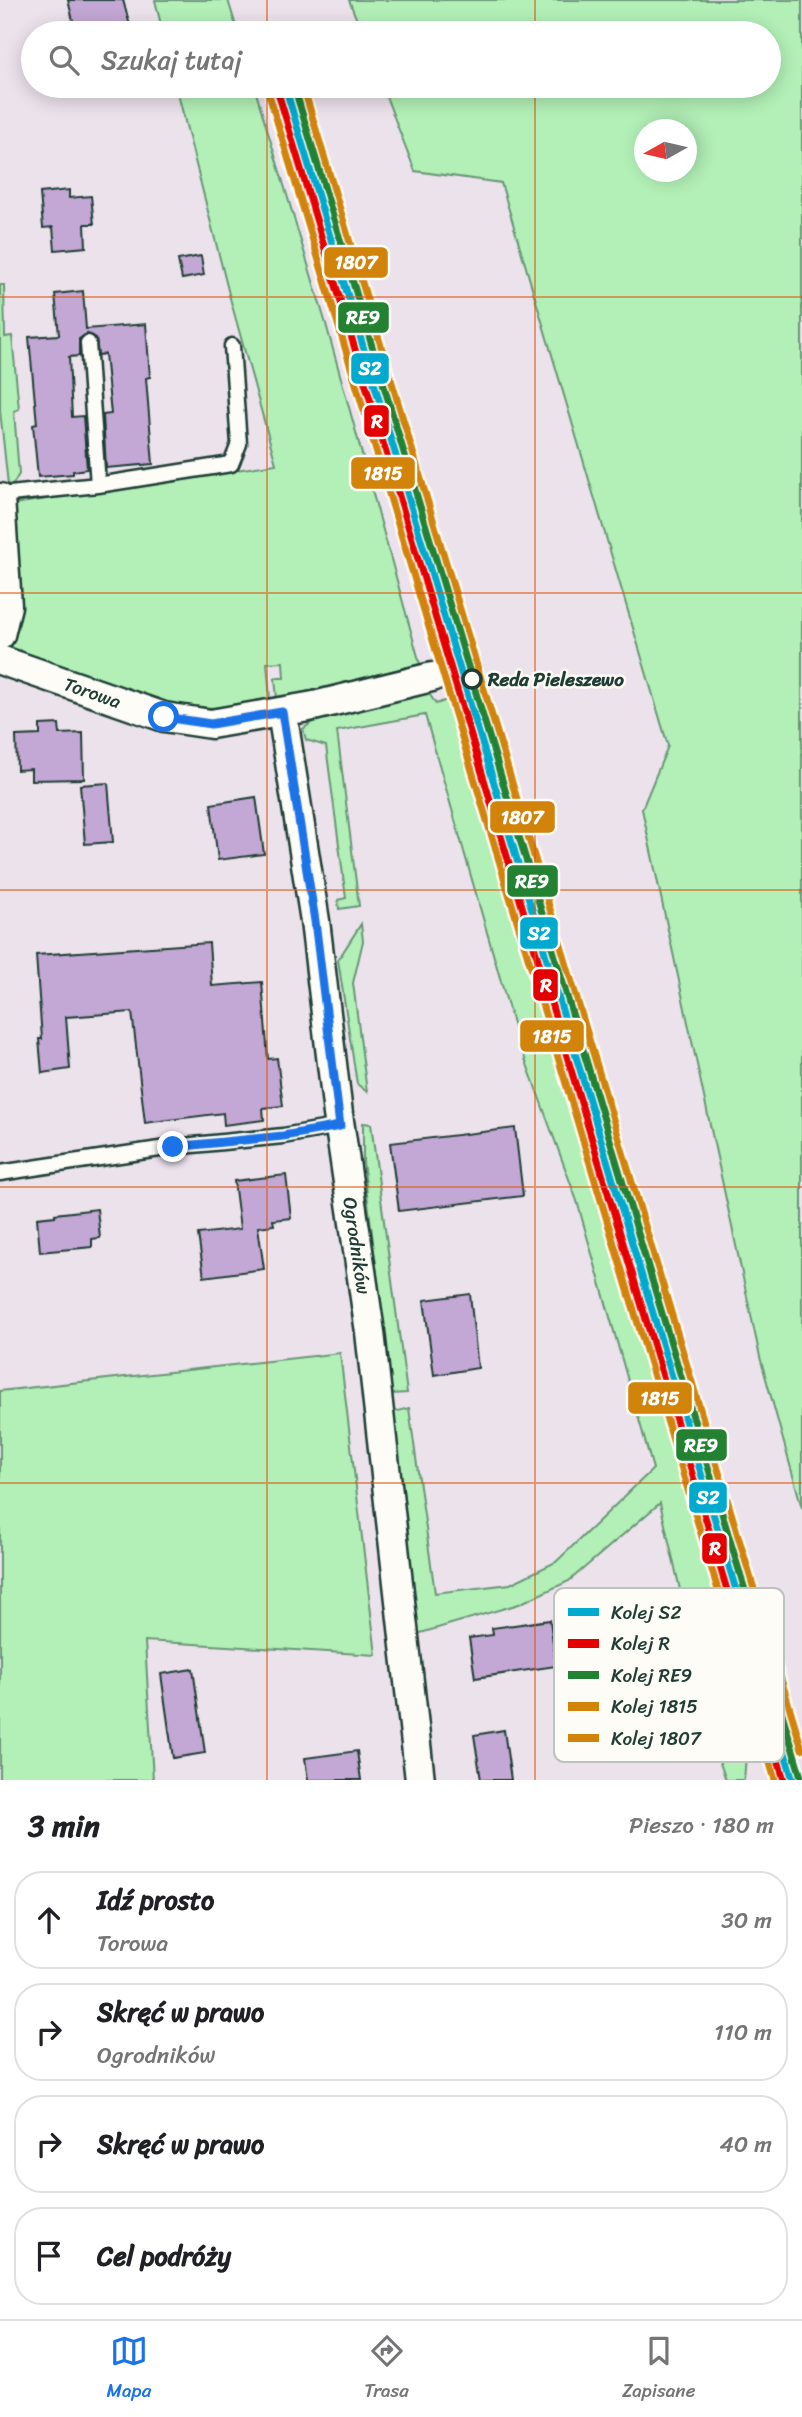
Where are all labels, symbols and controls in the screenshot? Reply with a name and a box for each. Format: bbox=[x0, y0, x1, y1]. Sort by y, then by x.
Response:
search box bbox=[21, 21, 781, 98]
text: Szukaj tutaj bbox=[101, 37, 242, 83]
icon: search bbox=[45, 41, 83, 79]
north arrow bbox=[634, 119, 697, 182]
line badge: 1807 bbox=[323, 246, 389, 279]
text: 1807 bbox=[335, 246, 379, 279]
line badge: RE9 bbox=[337, 301, 390, 334]
text: RE9 bbox=[345, 301, 380, 334]
line badge: S2 bbox=[350, 352, 390, 385]
text: S2 bbox=[358, 352, 381, 385]
line badge: R bbox=[363, 404, 390, 438]
text: R bbox=[370, 405, 383, 438]
line badge: 1815 bbox=[350, 456, 416, 490]
text: 1815 bbox=[363, 457, 403, 490]
place label: Reda Pieleszewo bbox=[487, 663, 624, 696]
street label: Torowa bbox=[59, 667, 126, 718]
marker: Reda Pieleszewo bbox=[462, 669, 482, 689]
route start bbox=[148, 701, 179, 732]
line badge: 1807 bbox=[489, 800, 556, 834]
text: 1807 bbox=[501, 801, 545, 834]
line badge: RE9 bbox=[506, 864, 559, 898]
text: RE9 bbox=[514, 865, 549, 898]
line badge: S2 bbox=[519, 916, 559, 950]
text: S2 bbox=[527, 917, 550, 950]
line badge: R bbox=[532, 968, 559, 1002]
text: R bbox=[539, 969, 552, 1002]
line badge: 1815 bbox=[519, 1019, 585, 1053]
text: 1815 bbox=[532, 1020, 572, 1053]
route end bbox=[157, 1131, 188, 1162]
street label: Ogrodników bbox=[333, 1195, 380, 1296]
line badge: 1815 bbox=[627, 1381, 693, 1415]
text: 1815 bbox=[640, 1382, 680, 1415]
line badge: RE9 bbox=[675, 1428, 728, 1462]
text: RE9 bbox=[683, 1429, 718, 1462]
line badge: S2 bbox=[688, 1481, 728, 1514]
text: S2 bbox=[696, 1481, 719, 1514]
line badge: R bbox=[701, 1532, 728, 1565]
text: R bbox=[708, 1532, 721, 1565]
legend bbox=[554, 1588, 784, 1762]
text: Kolej S2 bbox=[611, 1596, 681, 1629]
text: Kolej R bbox=[611, 1627, 670, 1660]
text: Kolej RE9 bbox=[611, 1659, 692, 1692]
text: Kolej 1815 bbox=[611, 1690, 698, 1723]
text: Kolej 1807 bbox=[611, 1722, 702, 1755]
text: 3 min bbox=[28, 1799, 100, 1853]
text: Pieszo · 180 m bbox=[629, 1805, 774, 1846]
text: Idź prosto bbox=[97, 1877, 214, 1923]
text: 30 m bbox=[721, 1900, 772, 1941]
icon: ahead bbox=[30, 1901, 68, 1939]
text: Torowa bbox=[97, 1923, 168, 1964]
text: Skręć w prawo bbox=[97, 1989, 264, 2035]
text: 110 m bbox=[714, 2012, 772, 2053]
icon: right bbox=[30, 2013, 68, 2051]
text: Ogrodników bbox=[97, 2035, 215, 2076]
text: Skręć w prawo bbox=[97, 2121, 264, 2167]
text: 40 m bbox=[719, 2124, 772, 2165]
icon: right bbox=[30, 2125, 68, 2163]
text: Cel podróży bbox=[97, 2233, 231, 2279]
icon: arrive bbox=[30, 2237, 68, 2275]
tab: Mapa bbox=[107, 2332, 151, 2407]
tab: Trasa bbox=[364, 2332, 409, 2407]
tab: Zapisane bbox=[622, 2332, 695, 2407]

